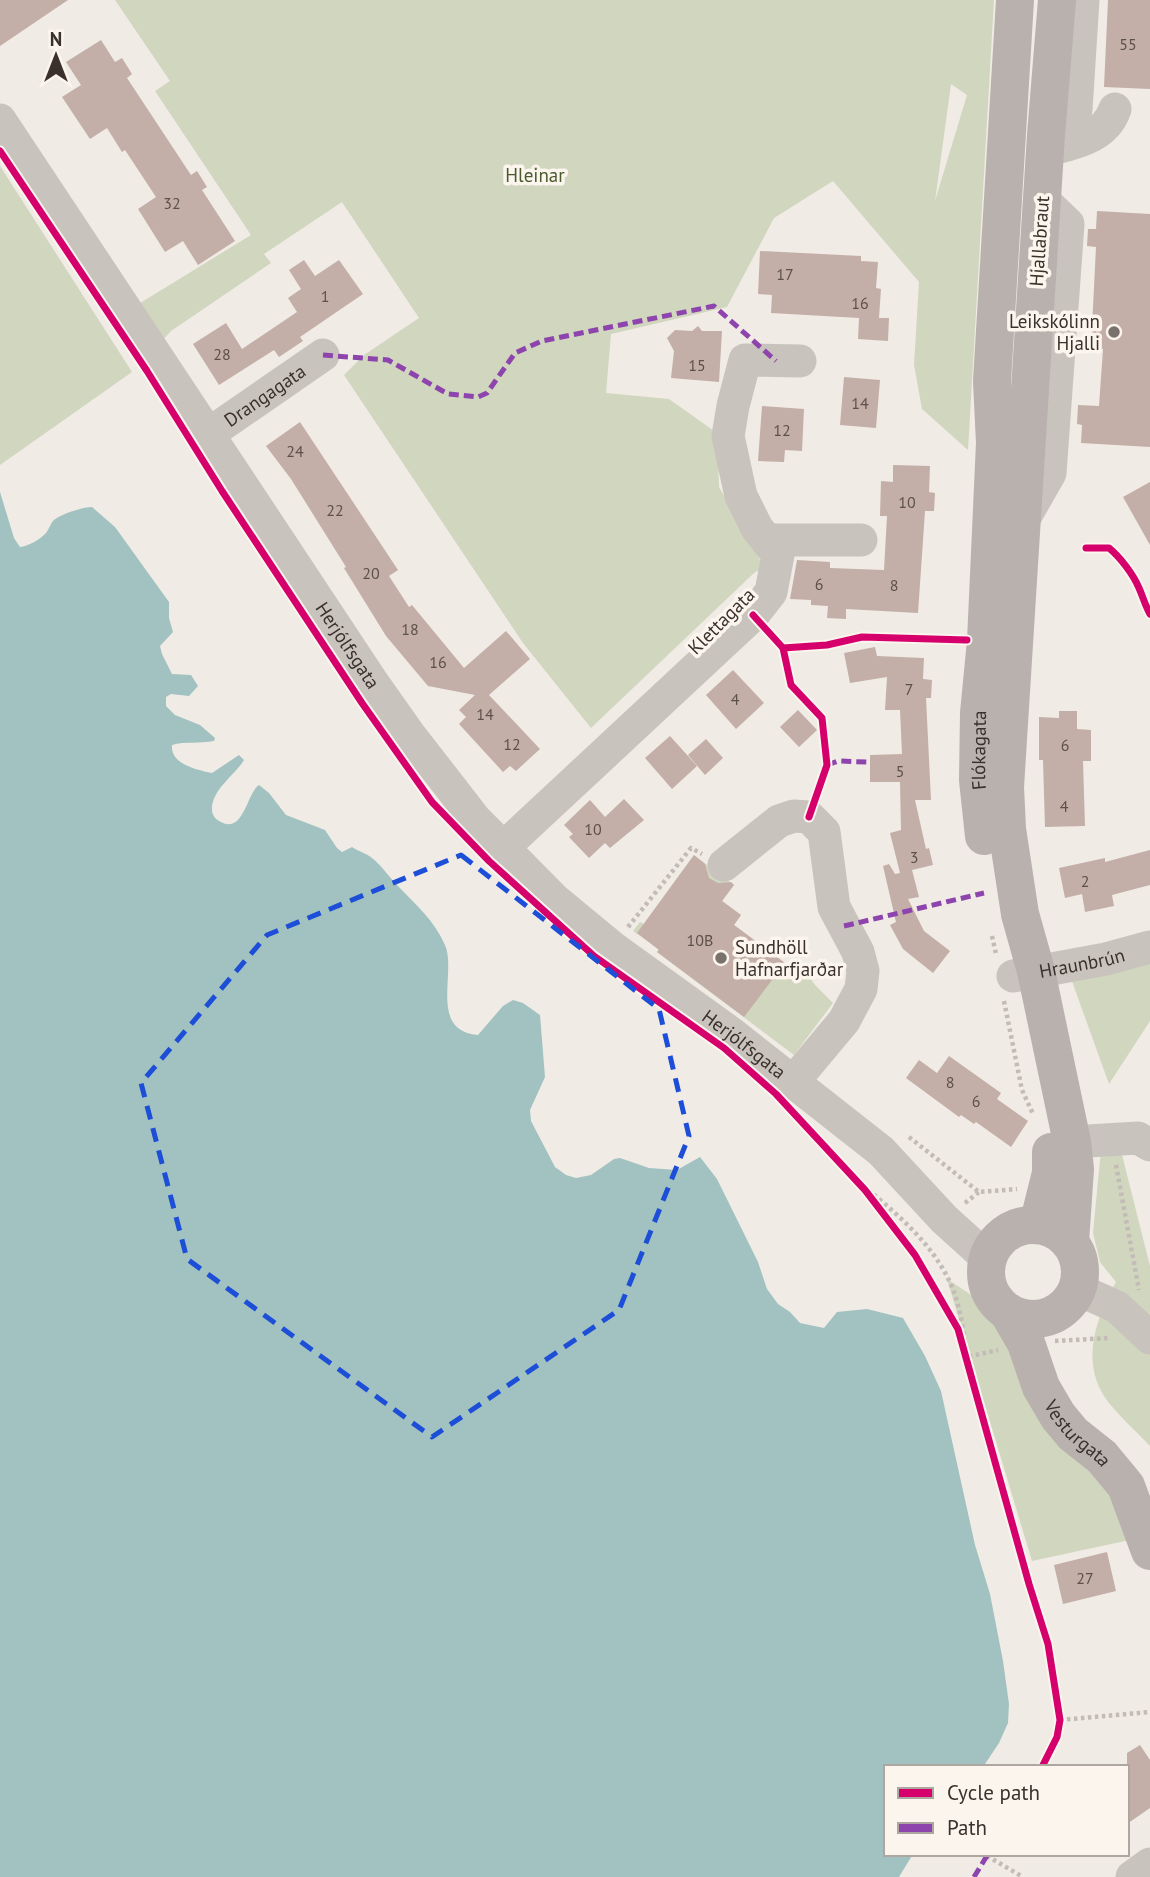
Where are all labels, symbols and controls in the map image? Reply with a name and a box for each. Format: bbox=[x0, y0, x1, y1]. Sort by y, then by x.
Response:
north arrow bbox=[21, 21, 91, 91]
text: N bbox=[50, 27, 62, 51]
house number: 55 bbox=[1119, 34, 1137, 54]
park label: Hleinar bbox=[505, 163, 565, 187]
house number: 32 bbox=[163, 193, 181, 213]
street label: Hjallabraut bbox=[1024, 194, 1054, 287]
house number: 17 bbox=[776, 264, 794, 284]
house number: 1 bbox=[321, 286, 329, 306]
house number: 16 bbox=[851, 293, 869, 313]
place label: Leikskólinn Hjalli bbox=[1009, 309, 1100, 355]
marker: Leikskólinn Hjalli bbox=[1106, 324, 1122, 340]
house number: 28 bbox=[213, 344, 231, 364]
house number: 15 bbox=[688, 355, 706, 375]
street label: Drangagata bbox=[219, 359, 310, 432]
house number: 14 bbox=[851, 393, 869, 413]
house number: 12 bbox=[773, 420, 791, 440]
house number: 24 bbox=[286, 441, 304, 461]
house number: 10 bbox=[898, 492, 916, 512]
house number: 22 bbox=[326, 500, 344, 520]
house number: 20 bbox=[362, 563, 380, 583]
house number: 6 bbox=[815, 574, 823, 594]
house number: 8 bbox=[890, 575, 898, 595]
street label: Klettagata bbox=[683, 583, 759, 659]
street label: Herjólfsgata bbox=[311, 597, 385, 693]
house number: 18 bbox=[401, 619, 419, 639]
house number: 16 bbox=[429, 652, 447, 672]
house number: 7 bbox=[905, 679, 913, 699]
house number: 4 bbox=[731, 689, 740, 709]
house number: 14 bbox=[476, 704, 494, 724]
street label: Flókagata bbox=[966, 710, 991, 791]
house number: 12 bbox=[503, 734, 521, 754]
house number: 6 bbox=[1061, 735, 1069, 755]
house number: 5 bbox=[896, 761, 904, 781]
house number: 4 bbox=[1060, 796, 1069, 816]
house number: 10 bbox=[584, 819, 602, 839]
house number: 3 bbox=[910, 847, 918, 867]
house number: 2 bbox=[1081, 871, 1089, 891]
house number: 10B bbox=[687, 930, 713, 950]
place label: Sundhöll Hafnarfjarðar bbox=[735, 935, 844, 981]
street label: Hraunbrún bbox=[1037, 942, 1127, 983]
marker: Sundhöll Hafnarfjarðar bbox=[713, 950, 729, 966]
street label: Herjólfsgata bbox=[698, 1004, 791, 1084]
house number: 8 bbox=[946, 1072, 954, 1092]
house number: 6 bbox=[972, 1091, 980, 1111]
street label: Vesturgata bbox=[1039, 1394, 1117, 1471]
house number: 27 bbox=[1076, 1568, 1094, 1588]
legend bbox=[884, 1765, 1129, 1856]
text: Cycle path bbox=[947, 1779, 1040, 1806]
text: Path bbox=[947, 1814, 987, 1841]

